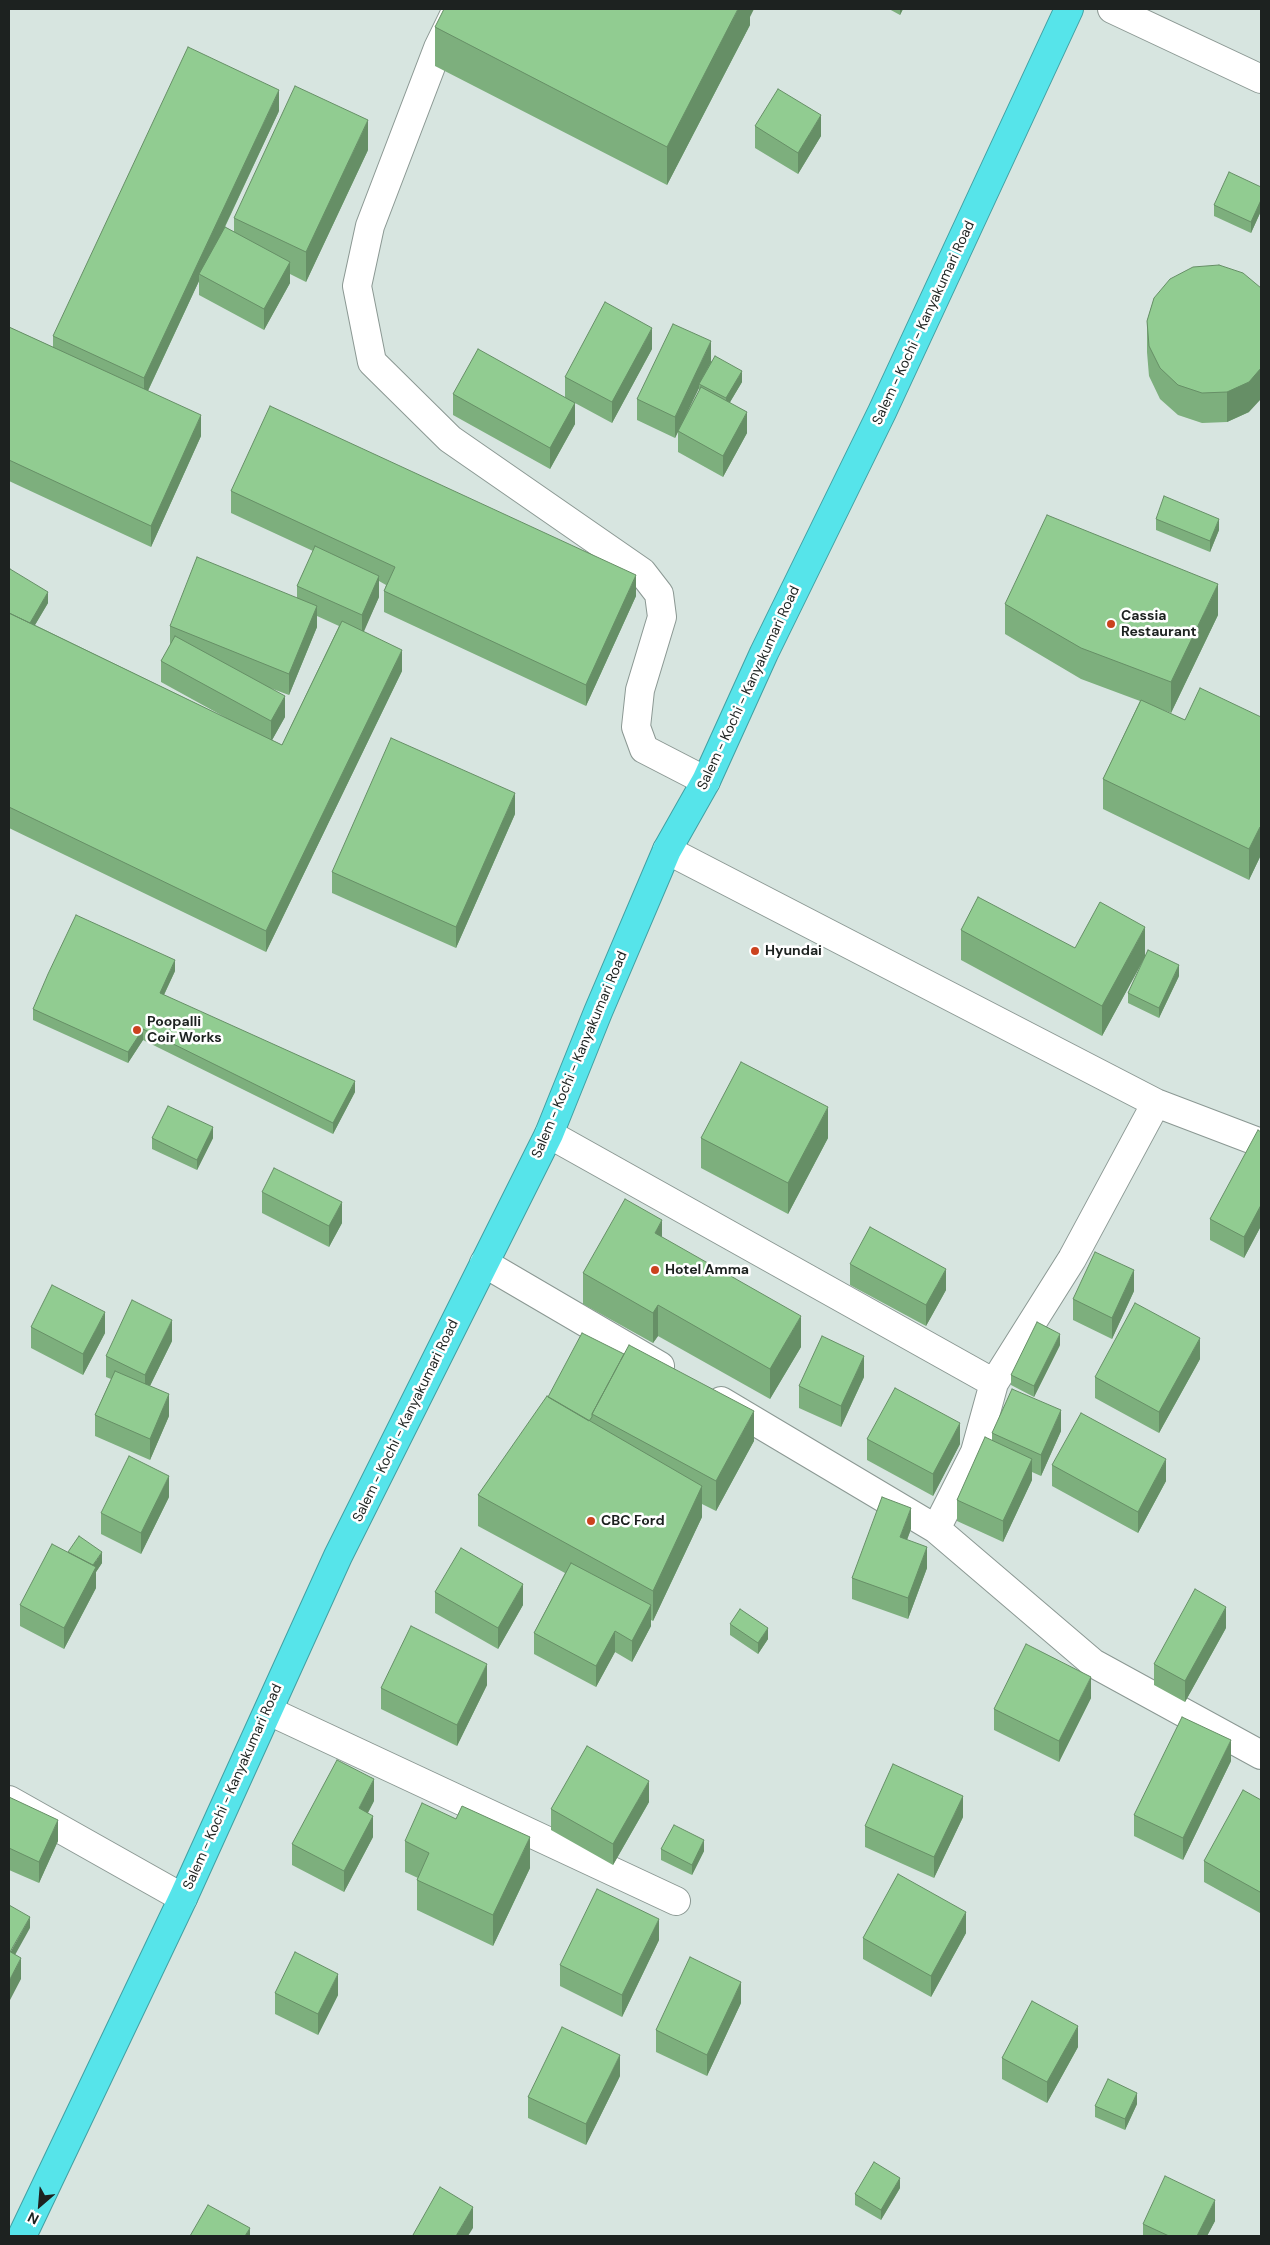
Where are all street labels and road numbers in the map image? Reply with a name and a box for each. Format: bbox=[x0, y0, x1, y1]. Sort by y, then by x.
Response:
street label: Salem - Kochi - Kanyakumari Road bbox=[869, 218, 979, 428]
street label: Salem - Kochi - Kanyakumari Road bbox=[694, 583, 804, 793]
street label: Salem - Kochi - Kanyakumari Road bbox=[529, 949, 631, 1161]
street label: Salem - Kochi - Kanyakumari Road bbox=[350, 1317, 462, 1525]
street label: Salem - Kochi - Kanyakumari Road bbox=[180, 1682, 286, 1892]

